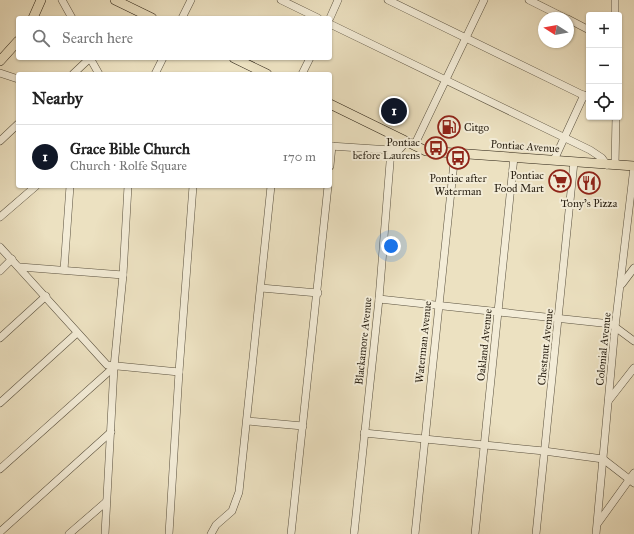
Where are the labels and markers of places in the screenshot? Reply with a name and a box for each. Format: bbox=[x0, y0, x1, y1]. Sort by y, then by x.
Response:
pin: 1 bbox=[381, 96, 407, 126]
fuel station icon: Citgo bbox=[436, 114, 462, 140]
place label: Citgo bbox=[464, 121, 489, 134]
bus stop icon: Pontiac before Laurens bbox=[423, 135, 449, 161]
place label: Pontiac before Laurens bbox=[353, 136, 420, 162]
bus stop icon: Pontiac after Waterman bbox=[445, 145, 471, 171]
supermarket icon: Pontiac Food Mart bbox=[547, 168, 573, 194]
place label: Pontiac Food Mart bbox=[494, 169, 544, 195]
restaurant icon: Tony's Pizza bbox=[576, 170, 602, 196]
place label: Pontiac after Waterman bbox=[429, 172, 487, 198]
place label: Tony's Pizza bbox=[561, 197, 618, 210]

